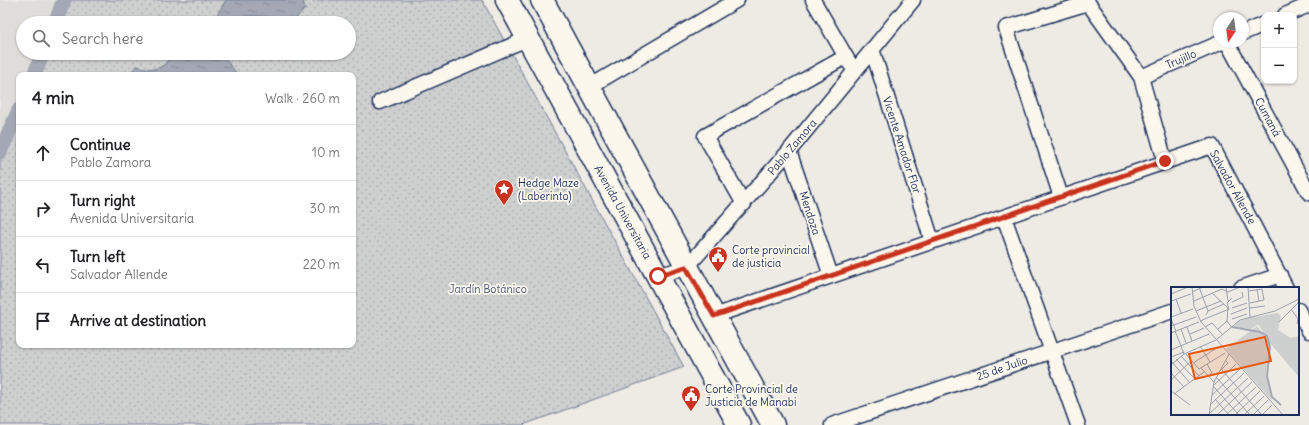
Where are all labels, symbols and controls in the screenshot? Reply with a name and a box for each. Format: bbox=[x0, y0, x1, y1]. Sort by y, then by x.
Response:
north arrow bbox=[1213, 12, 1249, 48]
map controls bbox=[1261, 12, 1297, 84]
button: + bbox=[1261, 12, 1297, 48]
search box bbox=[16, 16, 356, 60]
icon: search bbox=[30, 27, 52, 49]
text: Search here bbox=[62, 29, 143, 48]
street label: Trujillo bbox=[1164, 46, 1198, 72]
button: − bbox=[1261, 48, 1297, 84]
text: 4 min bbox=[32, 87, 74, 109]
text: Walk · 260 m bbox=[265, 90, 340, 107]
street label: Vicente Amador Flor bbox=[880, 95, 924, 196]
street label: Cumaná bbox=[1252, 95, 1284, 139]
street label: Pablo Zamora bbox=[765, 116, 819, 178]
text: Continue bbox=[70, 135, 131, 154]
icon: ahead bbox=[32, 142, 54, 164]
text: 10 m bbox=[312, 144, 340, 161]
street label: Salvador Allende bbox=[1207, 147, 1259, 227]
route end bbox=[1156, 152, 1174, 170]
text: Pablo Zamora bbox=[70, 154, 151, 171]
street label: Avenida Universitaria bbox=[591, 163, 655, 261]
place label: Hedge Maze (Laberinto) bbox=[518, 176, 579, 203]
place icon: Hedge Maze (Laberinto) bbox=[493, 178, 515, 206]
street label: Mendoza bbox=[796, 189, 824, 237]
text: Turn right bbox=[70, 191, 135, 210]
icon: right bbox=[32, 198, 54, 220]
text: 30 m bbox=[310, 200, 340, 217]
text: Avenida Universitaria bbox=[70, 210, 194, 227]
place label: Corte provincial de justicia bbox=[732, 243, 810, 270]
public building icon: Corte provincial de justicia bbox=[707, 245, 729, 273]
text: Turn left bbox=[70, 247, 125, 266]
icon: left bbox=[32, 254, 54, 276]
text: 220 m bbox=[303, 256, 340, 273]
text: Salvador Allende bbox=[70, 266, 168, 283]
route start bbox=[649, 267, 667, 285]
park label: Jardín Botánico bbox=[449, 282, 527, 296]
inset map bbox=[1171, 287, 1299, 415]
icon: arrive bbox=[32, 310, 54, 332]
text: Arrive at destination bbox=[70, 311, 206, 330]
street label: 25 de Julio bbox=[975, 353, 1029, 383]
place label: Corte Provincial de Justicia de Manabi bbox=[705, 382, 798, 409]
public building icon: Corte Provincial de Justicia de Manabi bbox=[680, 384, 702, 412]

